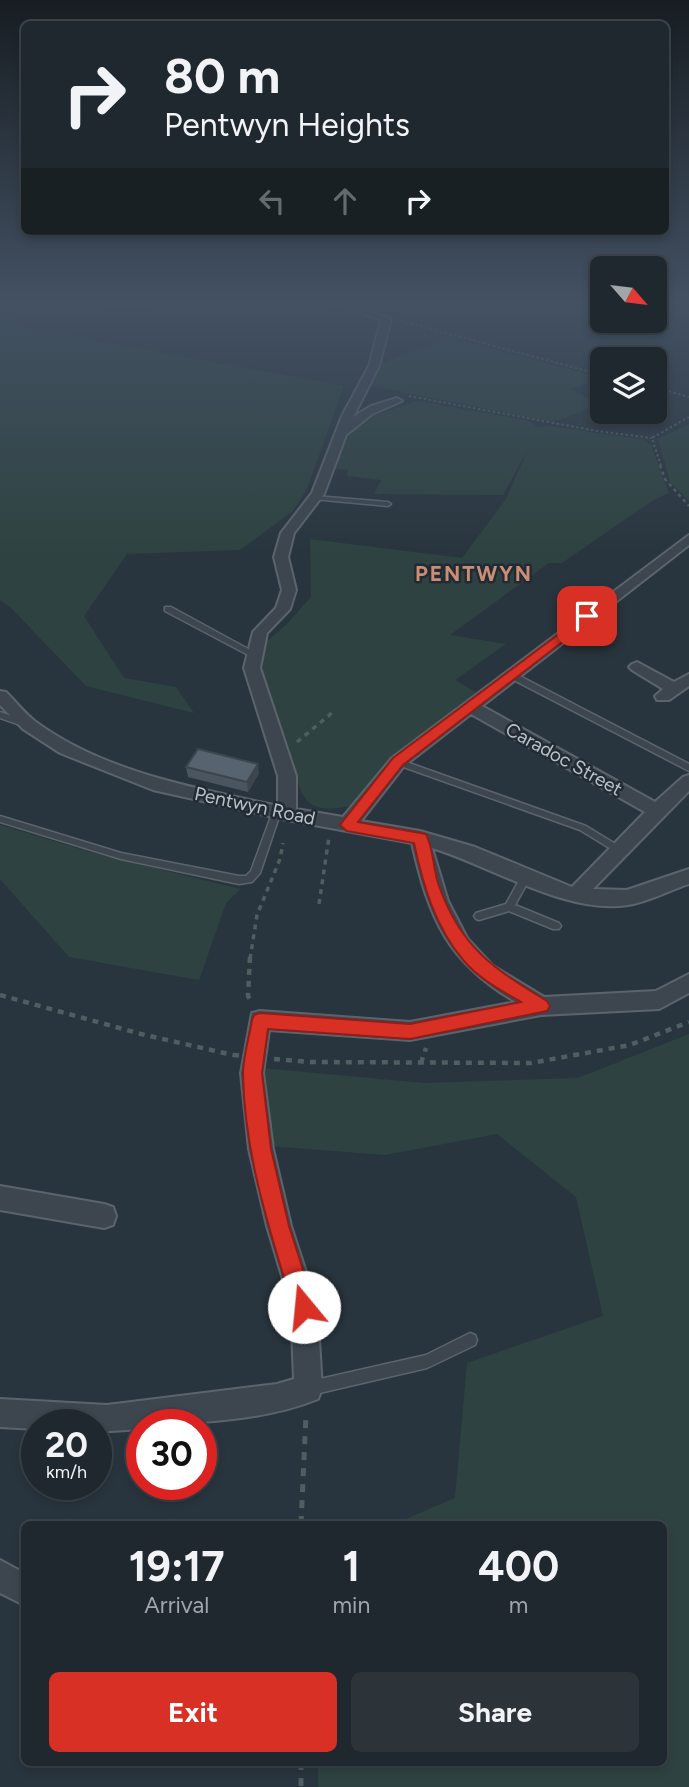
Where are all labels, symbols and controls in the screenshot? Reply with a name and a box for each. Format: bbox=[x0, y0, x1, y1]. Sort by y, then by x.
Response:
text: 80 m bbox=[164, 46, 280, 105]
icon: right bbox=[49, 49, 140, 140]
text: Pentwyn Heights bbox=[164, 106, 410, 144]
icon: left bbox=[253, 182, 291, 220]
icon: ahead bbox=[326, 182, 364, 220]
icon: right bbox=[399, 182, 437, 220]
north arrow bbox=[590, 256, 667, 332]
map controls bbox=[590, 256, 667, 424]
button: layers bbox=[590, 347, 667, 424]
district label: PENTWYN bbox=[415, 561, 533, 586]
pin bbox=[557, 586, 617, 646]
icon: arrive bbox=[568, 597, 606, 635]
street label: Caradoc Street bbox=[502, 717, 626, 801]
street label: Pentwyn Road bbox=[192, 782, 318, 830]
position arrow bbox=[267, 1270, 341, 1344]
speed limit sign: 30 bbox=[126, 1409, 217, 1500]
text: 20 bbox=[45, 1424, 88, 1466]
text: km/h bbox=[46, 1461, 87, 1483]
text: 19:17 bbox=[129, 1541, 225, 1592]
text: 1 bbox=[343, 1541, 360, 1592]
text: 400 bbox=[478, 1541, 559, 1592]
text: Arrival bbox=[144, 1591, 209, 1619]
text: min bbox=[333, 1591, 370, 1619]
text: m bbox=[509, 1591, 528, 1619]
button: Exit bbox=[49, 1672, 337, 1752]
button: Share bbox=[351, 1672, 639, 1752]

